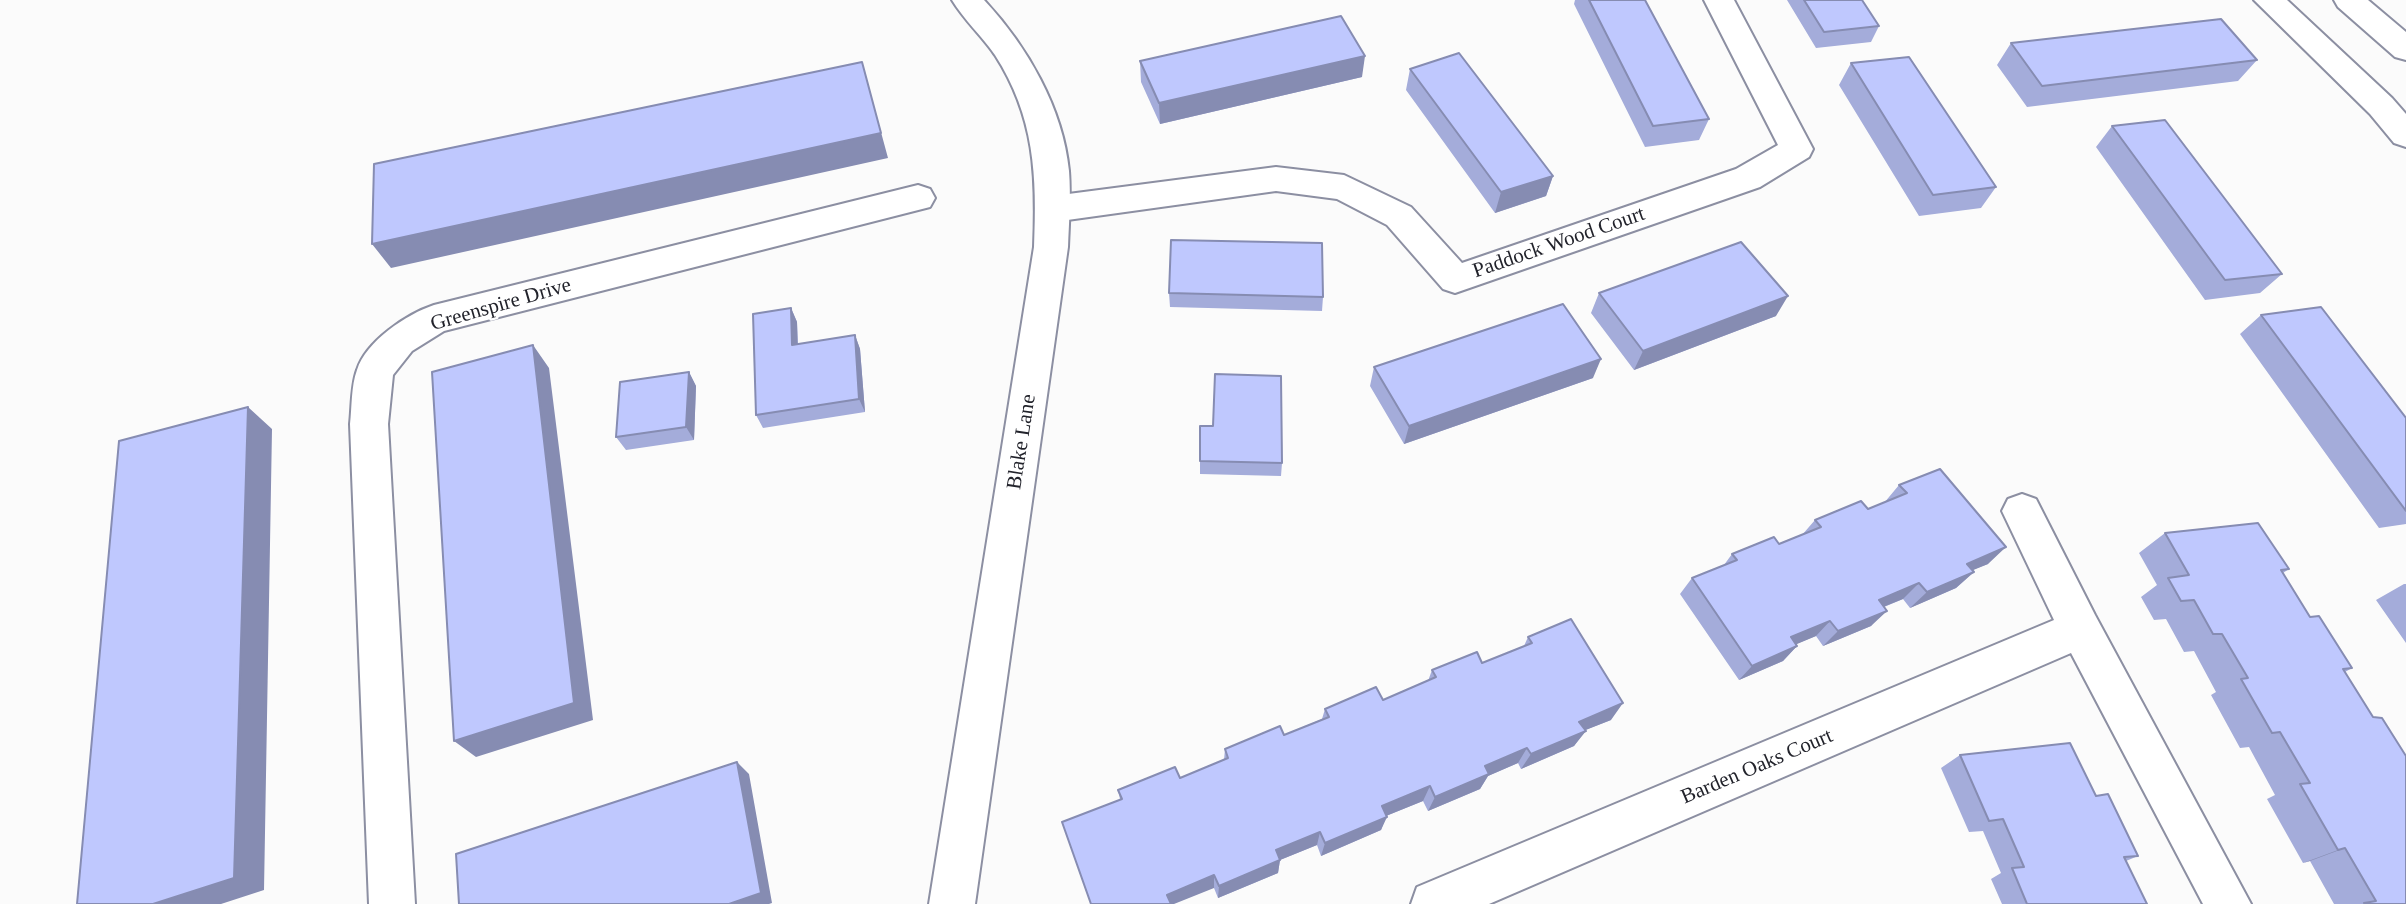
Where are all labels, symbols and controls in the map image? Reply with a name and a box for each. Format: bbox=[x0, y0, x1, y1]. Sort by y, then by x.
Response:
street label: Paddock Wood Court bbox=[1470, 202, 1648, 284]
street label: Greenspire Drive bbox=[428, 273, 574, 337]
street label: Blake Lane bbox=[1002, 393, 1042, 491]
street label: Barden Oaks Court bbox=[1677, 724, 1837, 810]

